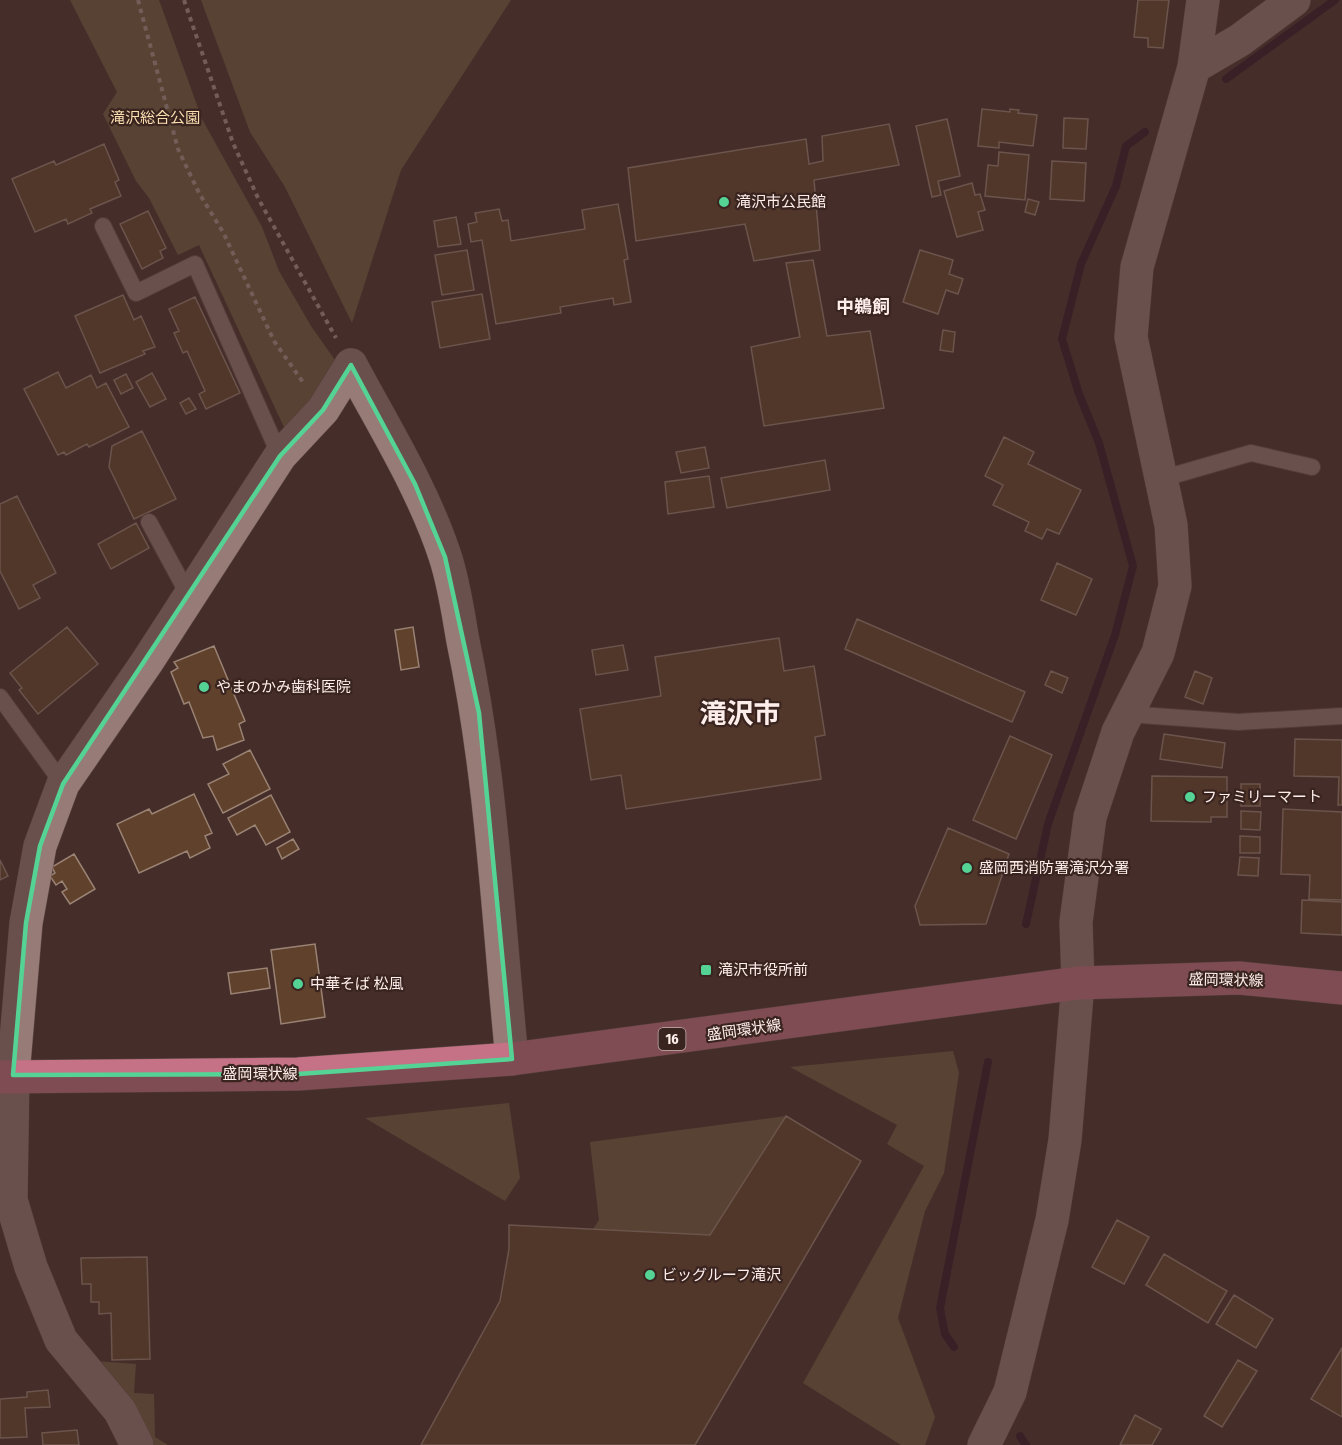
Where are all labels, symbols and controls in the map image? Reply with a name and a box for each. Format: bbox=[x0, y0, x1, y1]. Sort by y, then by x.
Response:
park label: 滝沢総合公園 bbox=[110, 109, 200, 127]
place label: 滝沢市公民館 bbox=[736, 193, 826, 211]
marker: 滝沢市公民館 bbox=[717, 195, 731, 209]
district label: 中鵜飼 bbox=[836, 296, 890, 318]
place label: やまのかみ歯科医院 bbox=[216, 678, 351, 696]
marker: やまのかみ歯科医院 bbox=[197, 680, 211, 694]
district label: 滝沢市 bbox=[700, 698, 781, 730]
place label: ファミリーマート bbox=[1202, 788, 1322, 806]
marker: ファミリーマート bbox=[1183, 790, 1197, 804]
place label: 盛岡西消防署滝沢分署 bbox=[979, 859, 1129, 877]
marker: 盛岡西消防署滝沢分署 bbox=[960, 861, 974, 875]
place label: 滝沢市役所前 bbox=[718, 961, 808, 979]
marker: 滝沢市役所前 bbox=[699, 963, 713, 977]
street label: 盛岡環状線 bbox=[1188, 970, 1264, 990]
place label: 中華そば 松風 bbox=[310, 975, 404, 993]
marker: 中華そば 松風 bbox=[291, 977, 305, 991]
street label: 盛岡環状線 bbox=[706, 1016, 782, 1044]
road number: 16 bbox=[658, 1028, 686, 1050]
street label: 盛岡環状線 bbox=[222, 1065, 298, 1083]
place label: ビッグルーフ滝沢 bbox=[662, 1266, 781, 1284]
marker: ビッグルーフ滝沢 bbox=[643, 1268, 657, 1282]

